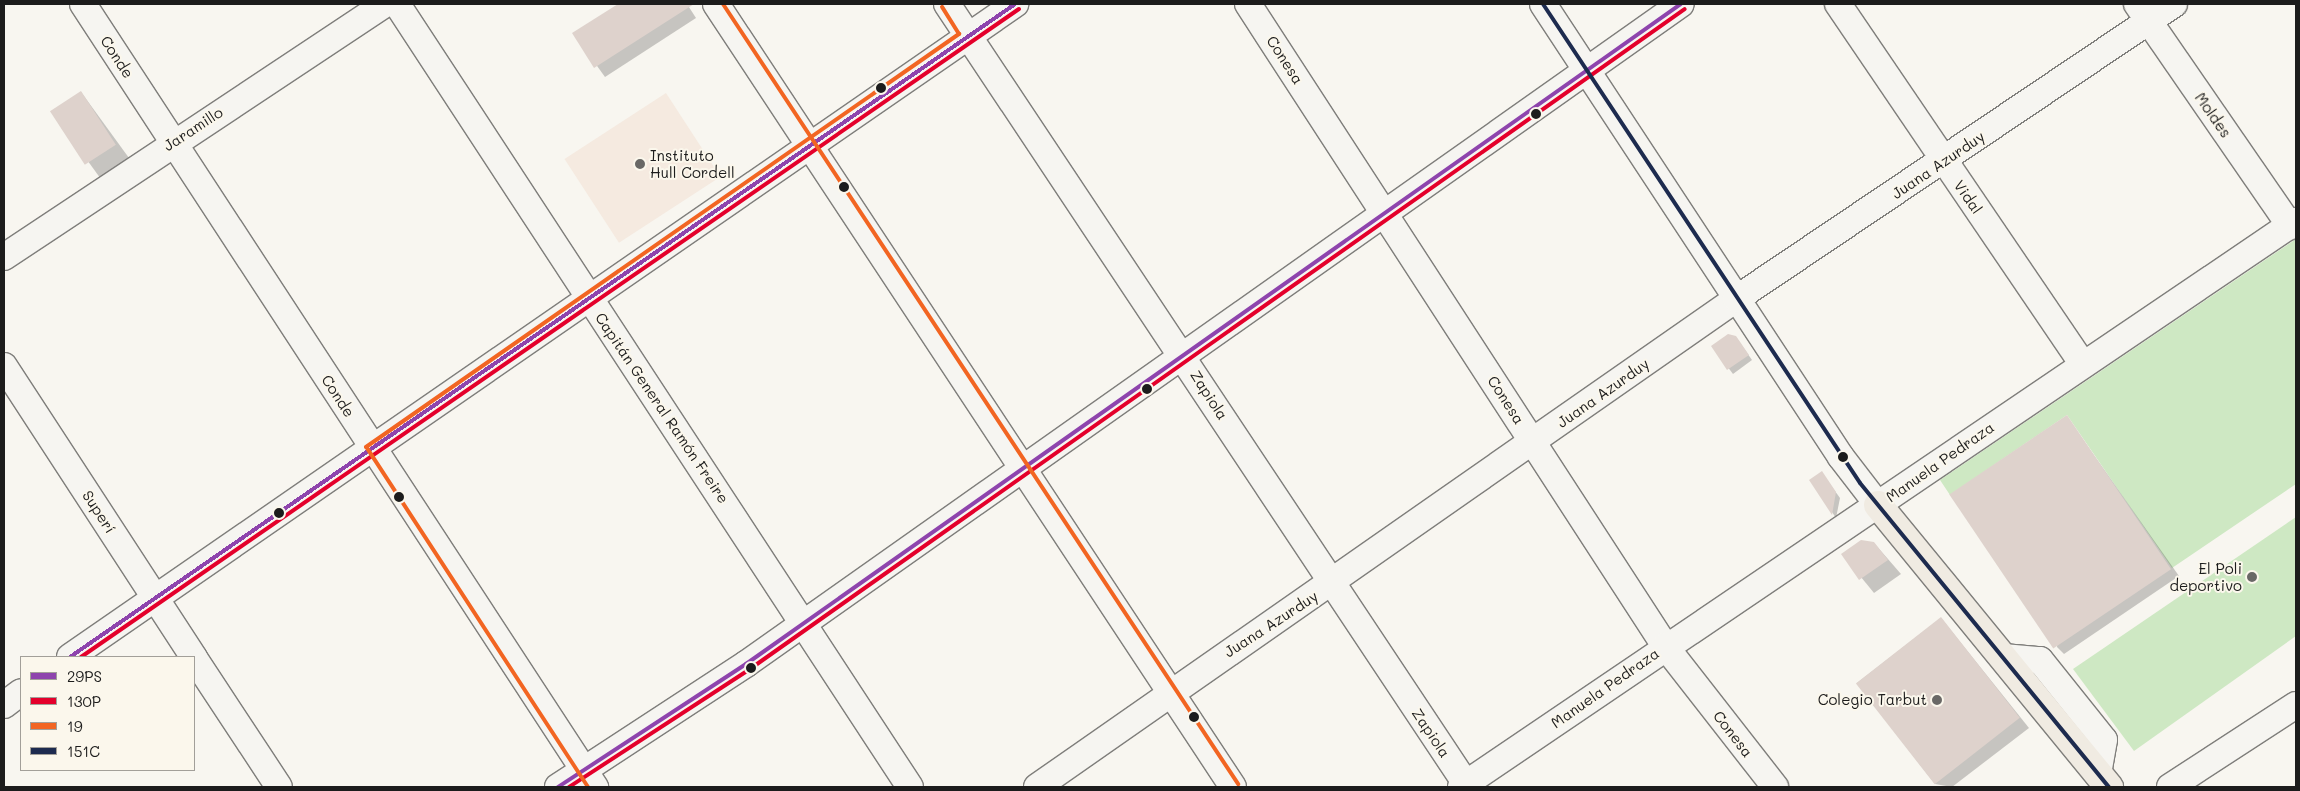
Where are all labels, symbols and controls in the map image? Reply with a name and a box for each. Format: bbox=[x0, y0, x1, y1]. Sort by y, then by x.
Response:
street label: Conde bbox=[97, 33, 137, 81]
street label: Conesa bbox=[1263, 33, 1307, 87]
unlabelled marker bbox=[876, 83, 886, 93]
street label: Moldes bbox=[2191, 89, 2235, 141]
street label: Jaramillo bbox=[160, 103, 226, 155]
unlabelled marker bbox=[1531, 109, 1541, 119]
street label: Juana Azurduy bbox=[1888, 127, 1988, 203]
place label: Instituto Hull Cordell bbox=[650, 146, 735, 181]
marker: Instituto Hull Cordell bbox=[634, 158, 646, 170]
street label: Vidal bbox=[1950, 177, 1986, 217]
unlabelled marker bbox=[839, 182, 849, 192]
street label: Capitán General Ramón Freire bbox=[591, 309, 733, 507]
street label: Juana Azurduy bbox=[1554, 355, 1652, 431]
street label: Zapiola bbox=[1186, 367, 1232, 423]
street label: Conde bbox=[318, 372, 358, 420]
street label: Conesa bbox=[1484, 373, 1528, 427]
unlabelled marker bbox=[1142, 384, 1152, 394]
street label: Manuela Pedraza bbox=[1883, 418, 1997, 506]
unlabelled marker bbox=[1838, 452, 1848, 462]
street label: Superí bbox=[79, 487, 119, 537]
unlabelled marker bbox=[394, 492, 404, 502]
unlabelled marker bbox=[274, 508, 284, 518]
place label: El Poli deportivo bbox=[2170, 559, 2242, 594]
marker: El Poli deportivo bbox=[2246, 571, 2258, 583]
street label: Juana Azurduy bbox=[1221, 587, 1321, 661]
street label: Manuela Pedraza bbox=[1548, 644, 1662, 732]
legend bbox=[20, 656, 195, 771]
unlabelled marker bbox=[746, 663, 756, 673]
text: 29PS bbox=[67, 666, 102, 686]
text: 130P bbox=[67, 691, 101, 711]
place label: Colegio Tarbut bbox=[1818, 691, 1927, 709]
marker: Colegio Tarbut bbox=[1931, 694, 1943, 706]
street label: Zapiola bbox=[1408, 705, 1454, 761]
street label: Conesa bbox=[1709, 707, 1757, 761]
unlabelled marker bbox=[1189, 712, 1199, 722]
text: 19 bbox=[67, 716, 83, 736]
text: 151C bbox=[67, 741, 100, 761]

